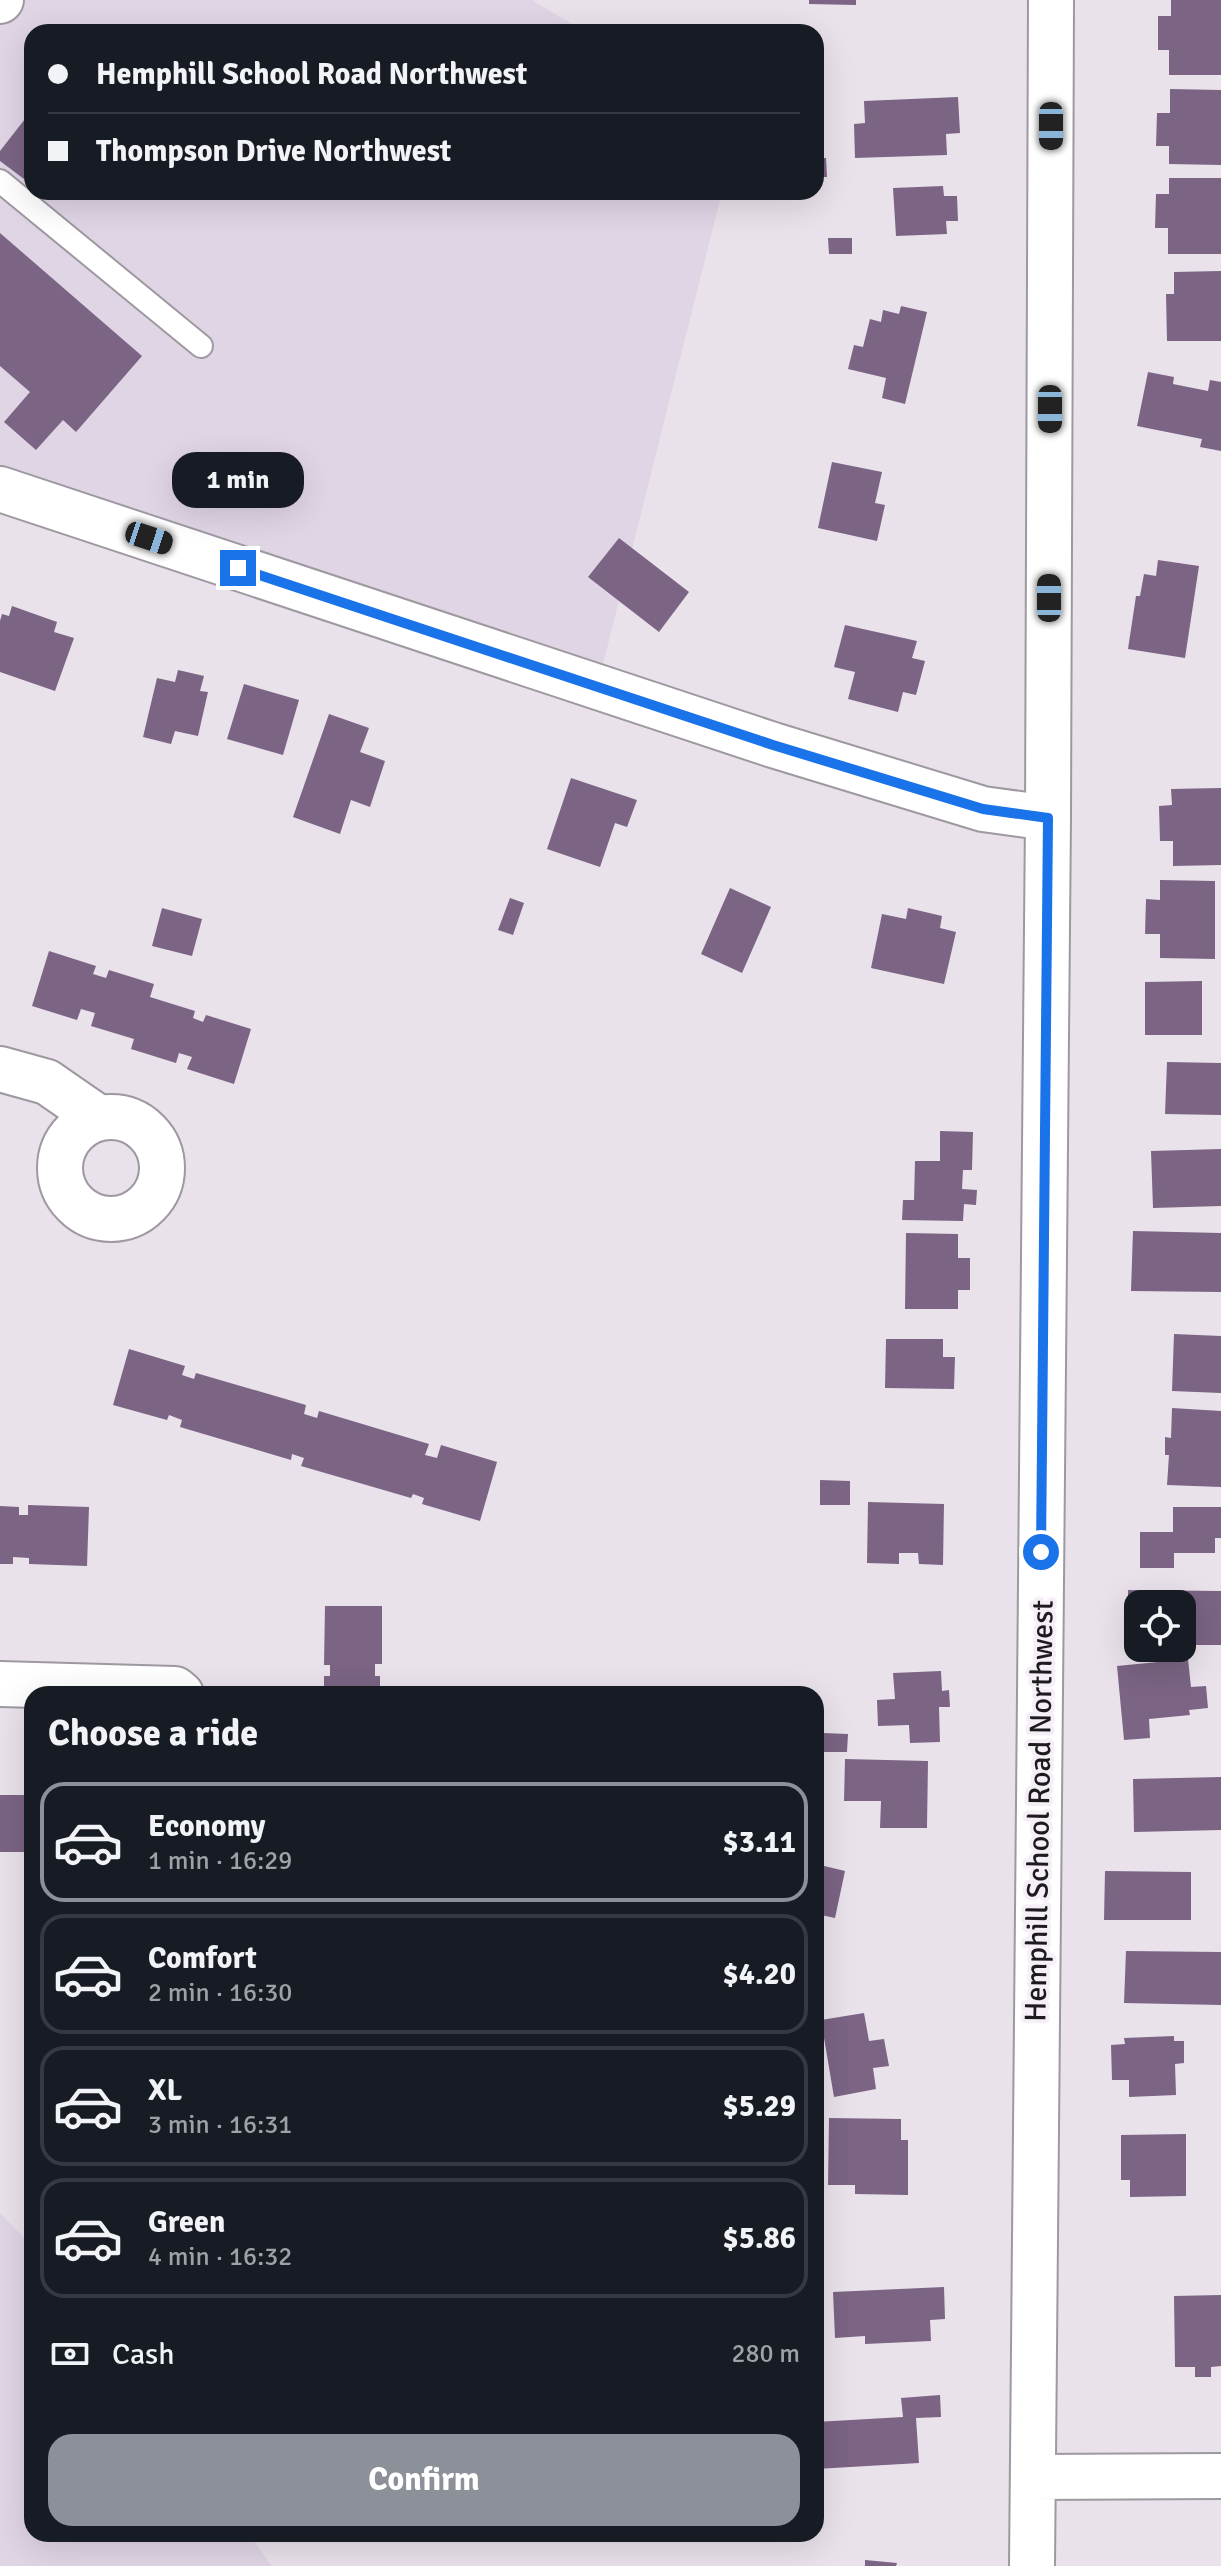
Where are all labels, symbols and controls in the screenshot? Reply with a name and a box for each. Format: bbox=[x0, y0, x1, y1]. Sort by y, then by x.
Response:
text: Hemphill School Road Northwest bbox=[96, 56, 527, 93]
car bbox=[1039, 102, 1063, 150]
text: Thompson Drive Northwest bbox=[96, 133, 451, 170]
car bbox=[1038, 385, 1062, 433]
callout: 1 min bbox=[172, 452, 304, 508]
text: 1 min bbox=[207, 464, 269, 496]
car bbox=[122, 519, 176, 557]
route end bbox=[220, 550, 256, 586]
car bbox=[1037, 574, 1061, 622]
route start bbox=[1023, 1534, 1059, 1570]
map controls bbox=[1124, 1590, 1196, 1662]
button: locate bbox=[1124, 1590, 1196, 1662]
street label: Hemphill School Road Northwest bbox=[1017, 1600, 1062, 2022]
text: Choose a ride bbox=[48, 1711, 258, 1756]
icon: car bbox=[52, 1806, 124, 1878]
text: Economy bbox=[148, 1808, 265, 1845]
text: $3.11 bbox=[723, 1824, 796, 1861]
text: 1 min · 16:29 bbox=[148, 1845, 292, 1877]
icon: car bbox=[52, 1938, 124, 2010]
text: Comfort bbox=[148, 1940, 257, 1977]
text: $4.20 bbox=[723, 1956, 796, 1993]
text: 2 min · 16:30 bbox=[148, 1977, 292, 2009]
icon: car bbox=[52, 2070, 124, 2142]
text: XL bbox=[148, 2072, 182, 2109]
text: $5.29 bbox=[723, 2088, 796, 2125]
text: 3 min · 16:31 bbox=[148, 2109, 292, 2141]
icon: car bbox=[52, 2202, 124, 2274]
text: Green bbox=[148, 2204, 225, 2241]
text: $5.86 bbox=[723, 2220, 796, 2257]
text: 4 min · 16:32 bbox=[148, 2241, 292, 2273]
icon: cash bbox=[48, 2332, 92, 2376]
text: Cash bbox=[112, 2336, 175, 2373]
text: 280 m bbox=[731, 2338, 800, 2370]
button: Confirm bbox=[48, 2434, 800, 2526]

